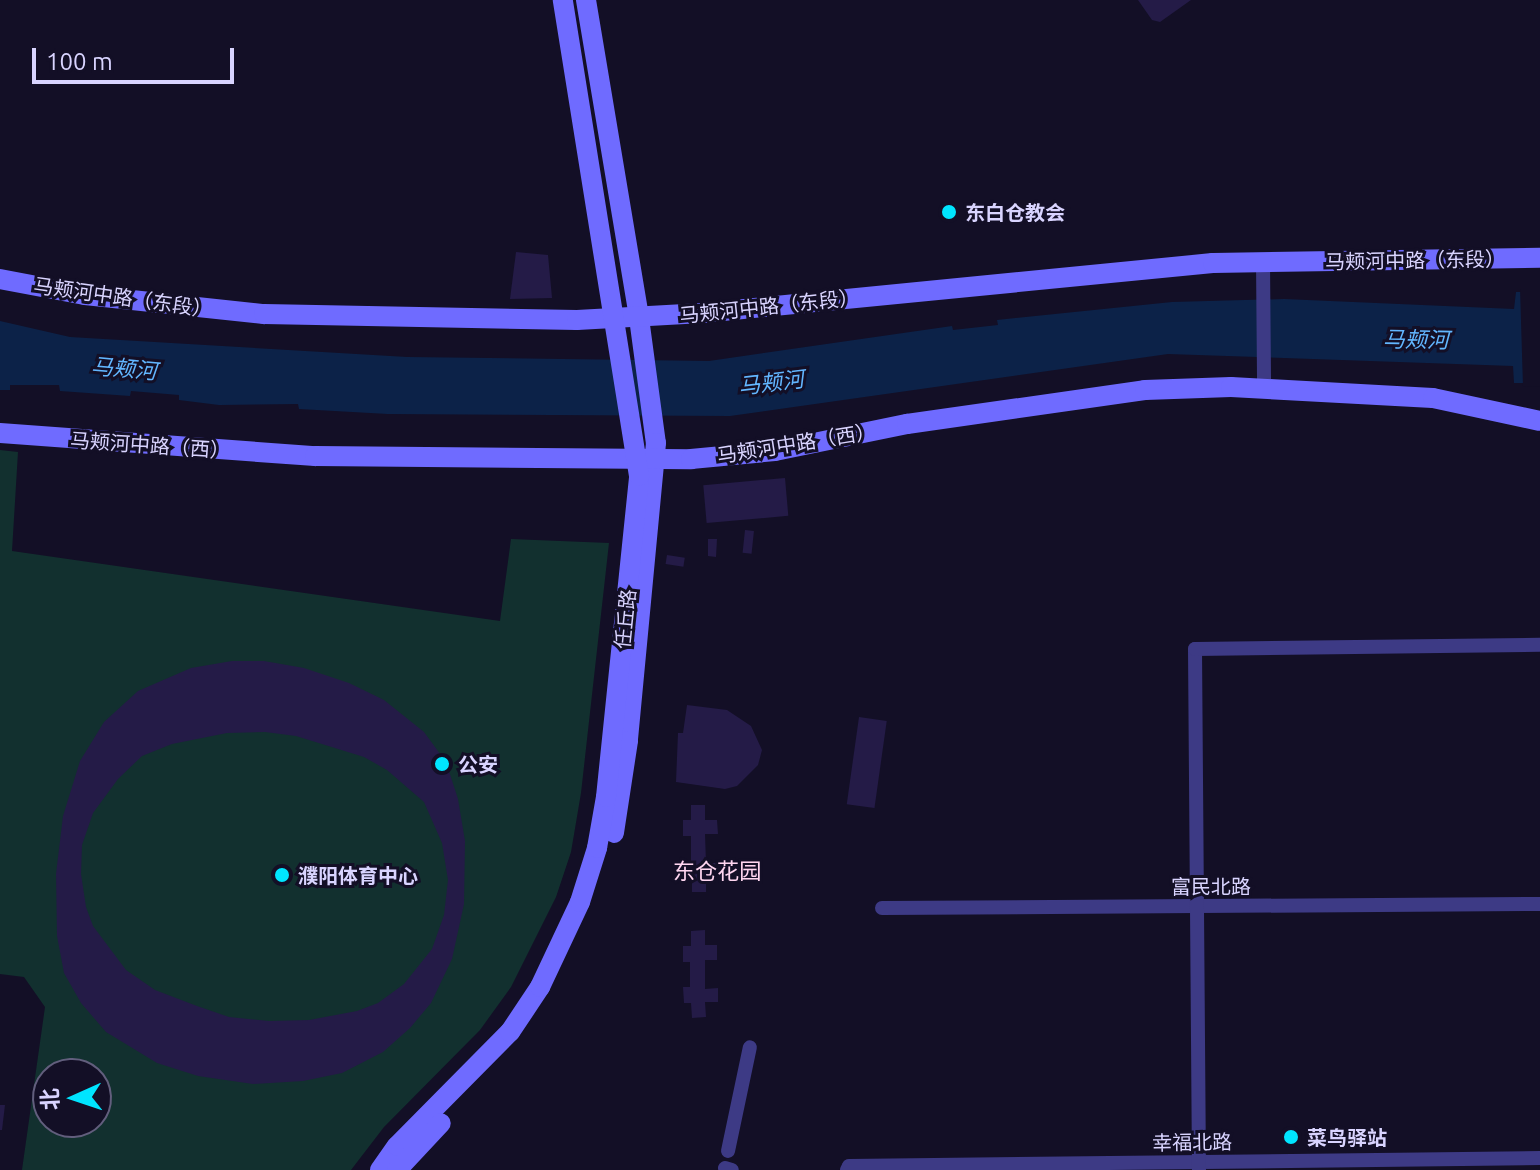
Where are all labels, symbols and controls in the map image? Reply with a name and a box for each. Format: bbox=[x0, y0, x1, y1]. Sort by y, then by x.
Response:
scale bar bbox=[36, 32, 238, 82]
text: 100 m bbox=[46, 48, 113, 75]
place label: 东白仓教会 bbox=[965, 200, 1065, 224]
marker: 东白仓教会 bbox=[940, 203, 958, 221]
street label: 马颊河中路（东段） bbox=[1325, 246, 1505, 274]
street label: 马颊河中路（东段） bbox=[32, 273, 214, 321]
street label: 马颊河中路（东段） bbox=[678, 285, 860, 327]
water label: 马颊河 bbox=[1383, 325, 1449, 353]
water label: 马颊河 bbox=[90, 352, 158, 384]
water label: 马颊河 bbox=[737, 365, 805, 399]
street label: 马颊河中路（西） bbox=[715, 419, 877, 467]
street label: 马颊河中路（西） bbox=[69, 427, 231, 463]
street label: 任丘路 bbox=[610, 588, 640, 650]
place label: 公安 bbox=[458, 752, 498, 776]
marker: 公安 bbox=[433, 755, 451, 773]
district label: 东仓花园 bbox=[673, 858, 761, 884]
place label: 濮阳体育中心 bbox=[298, 863, 418, 887]
marker: 濮阳体育中心 bbox=[273, 866, 291, 884]
street label: 富民北路 bbox=[1171, 874, 1251, 898]
north arrow bbox=[32, 1058, 112, 1138]
text: 北 bbox=[36, 1088, 63, 1111]
place label: 菜鸟驿站 bbox=[1307, 1125, 1387, 1149]
marker: 菜鸟驿站 bbox=[1282, 1128, 1300, 1146]
street label: 幸福北路 bbox=[1152, 1129, 1232, 1155]

